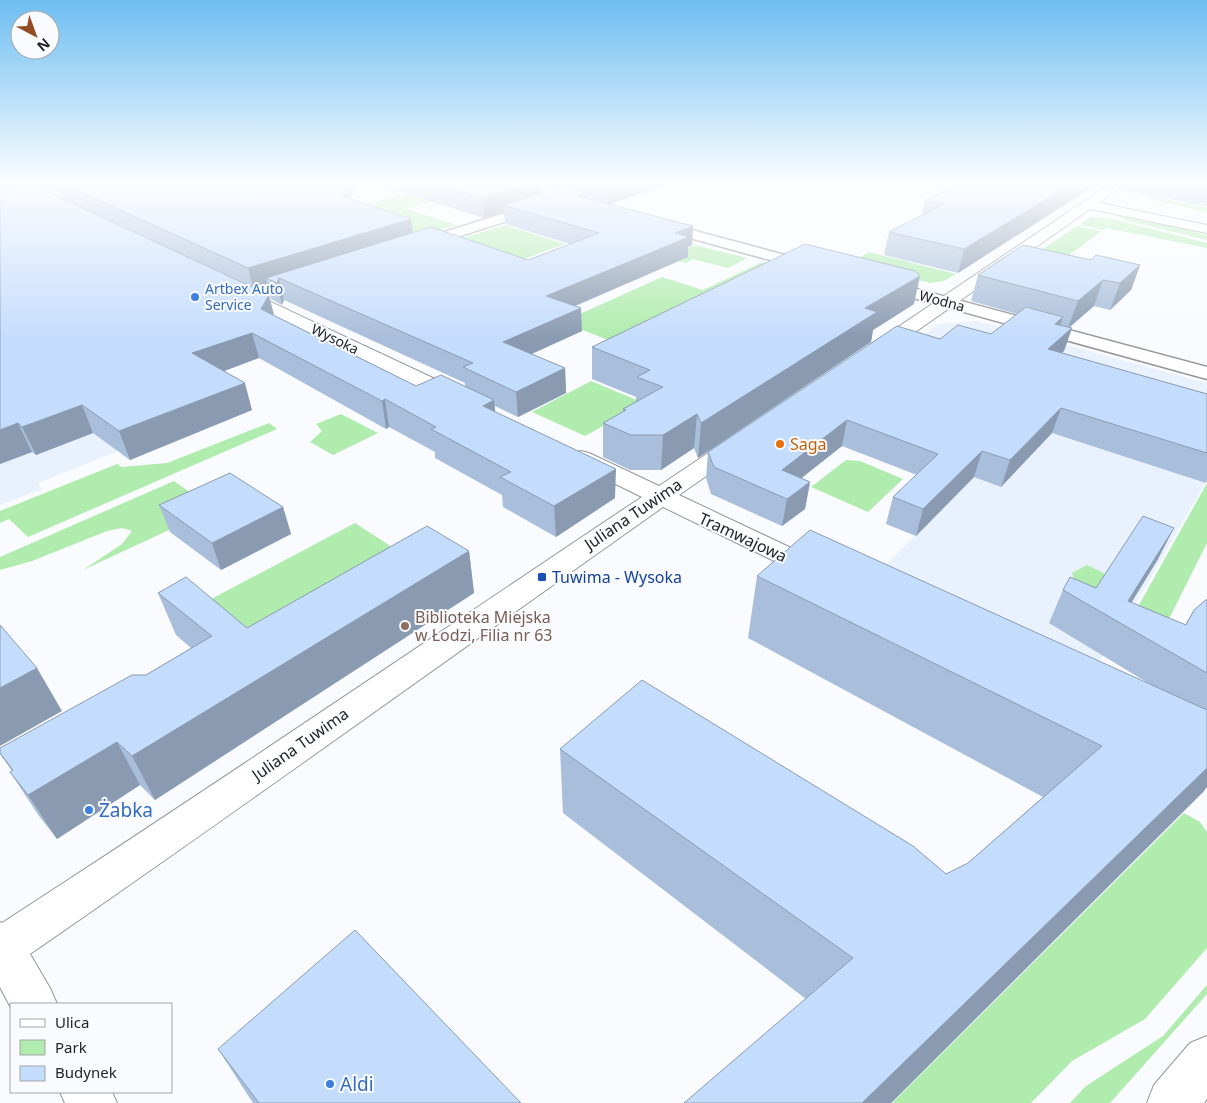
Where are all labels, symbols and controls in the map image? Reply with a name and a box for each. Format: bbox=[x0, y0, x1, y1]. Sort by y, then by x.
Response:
north arrow bbox=[10, 10, 60, 60]
text: N bbox=[33, 34, 54, 56]
place label: Artbex Auto Service bbox=[205, 279, 283, 314]
street label: Wodna bbox=[917, 285, 967, 316]
marker: Artbex Auto Service bbox=[189, 291, 201, 303]
street label: Wysoka bbox=[308, 319, 362, 358]
place label: Saga bbox=[790, 433, 827, 455]
marker: Saga bbox=[774, 438, 786, 450]
street label: Juliana Tuwima bbox=[578, 473, 686, 556]
street label: Tramwajowa bbox=[695, 507, 791, 567]
place label: Tuwima - Wysoka bbox=[552, 566, 682, 588]
marker: Tuwima - Wysoka bbox=[536, 571, 548, 583]
place label: Biblioteka Miejska w Łodzi, Filia nr 63 bbox=[415, 606, 553, 646]
marker: Biblioteka Miejska w Łodzi, Filia nr 63 bbox=[399, 620, 411, 632]
street label: Juliana Tuwima bbox=[246, 703, 353, 787]
place label: Żabka bbox=[99, 797, 153, 823]
marker: Żabka bbox=[83, 804, 95, 816]
legend bbox=[10, 1003, 172, 1093]
text: Ulica bbox=[55, 1012, 89, 1032]
text: Park bbox=[55, 1037, 87, 1057]
text: Budynek bbox=[55, 1062, 117, 1082]
place label: Aldi bbox=[340, 1071, 374, 1097]
marker: Aldi bbox=[324, 1078, 336, 1090]

